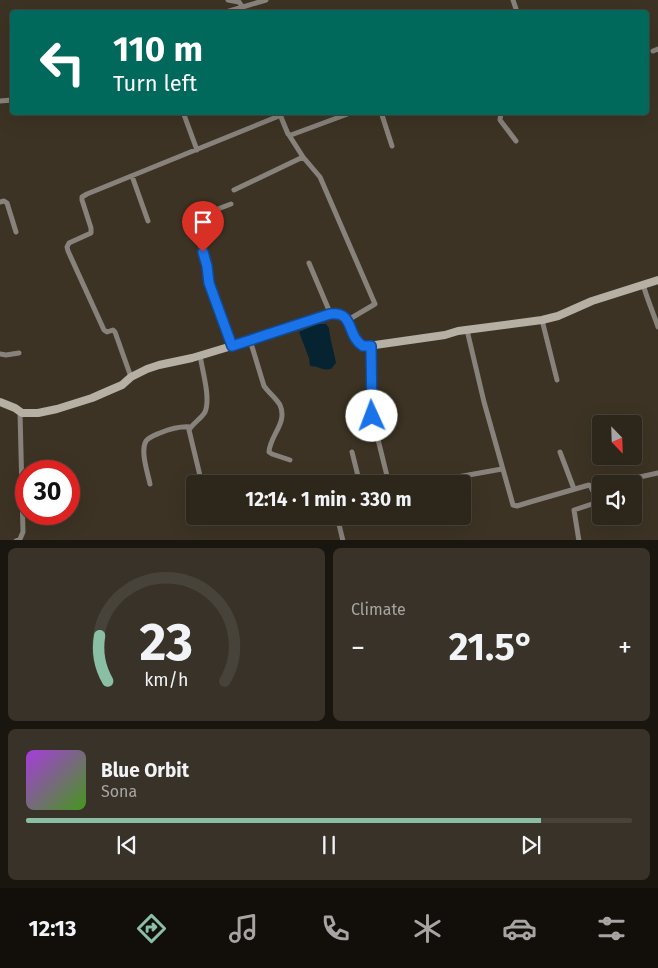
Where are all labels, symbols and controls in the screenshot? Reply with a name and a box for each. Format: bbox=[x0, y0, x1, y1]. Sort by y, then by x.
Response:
text: 110 m bbox=[113, 28, 203, 70]
icon: left bbox=[30, 30, 95, 95]
text: Turn left bbox=[113, 70, 197, 97]
pin bbox=[182, 201, 224, 252]
icon: arrive bbox=[189, 208, 217, 236]
position arrow bbox=[345, 389, 397, 441]
north arrow bbox=[592, 415, 642, 465]
map controls bbox=[592, 415, 642, 525]
speed limit sign: 30 bbox=[15, 460, 80, 525]
button: sound bbox=[592, 475, 642, 525]
text: 12:14 · 1 min · 330 m bbox=[245, 488, 412, 511]
text: Climate bbox=[351, 600, 406, 619]
text: 23 bbox=[140, 611, 193, 674]
text: 21.5° bbox=[449, 624, 534, 670]
text: − bbox=[351, 631, 365, 664]
text: + bbox=[618, 631, 632, 664]
text: km/h bbox=[144, 669, 189, 691]
text: Blue Orbit bbox=[101, 759, 189, 782]
text: Sona bbox=[101, 782, 137, 801]
icon: previous bbox=[113, 831, 141, 859]
icon: pause bbox=[315, 831, 343, 859]
icon: next bbox=[517, 831, 545, 859]
icon: directions bbox=[134, 911, 169, 946]
icon: music bbox=[226, 911, 261, 946]
icon: phone bbox=[318, 911, 353, 946]
icon: climate bbox=[410, 911, 445, 946]
icon: car bbox=[502, 911, 537, 946]
icon: filters bbox=[594, 911, 629, 946]
text: 12:13 bbox=[29, 915, 76, 942]

